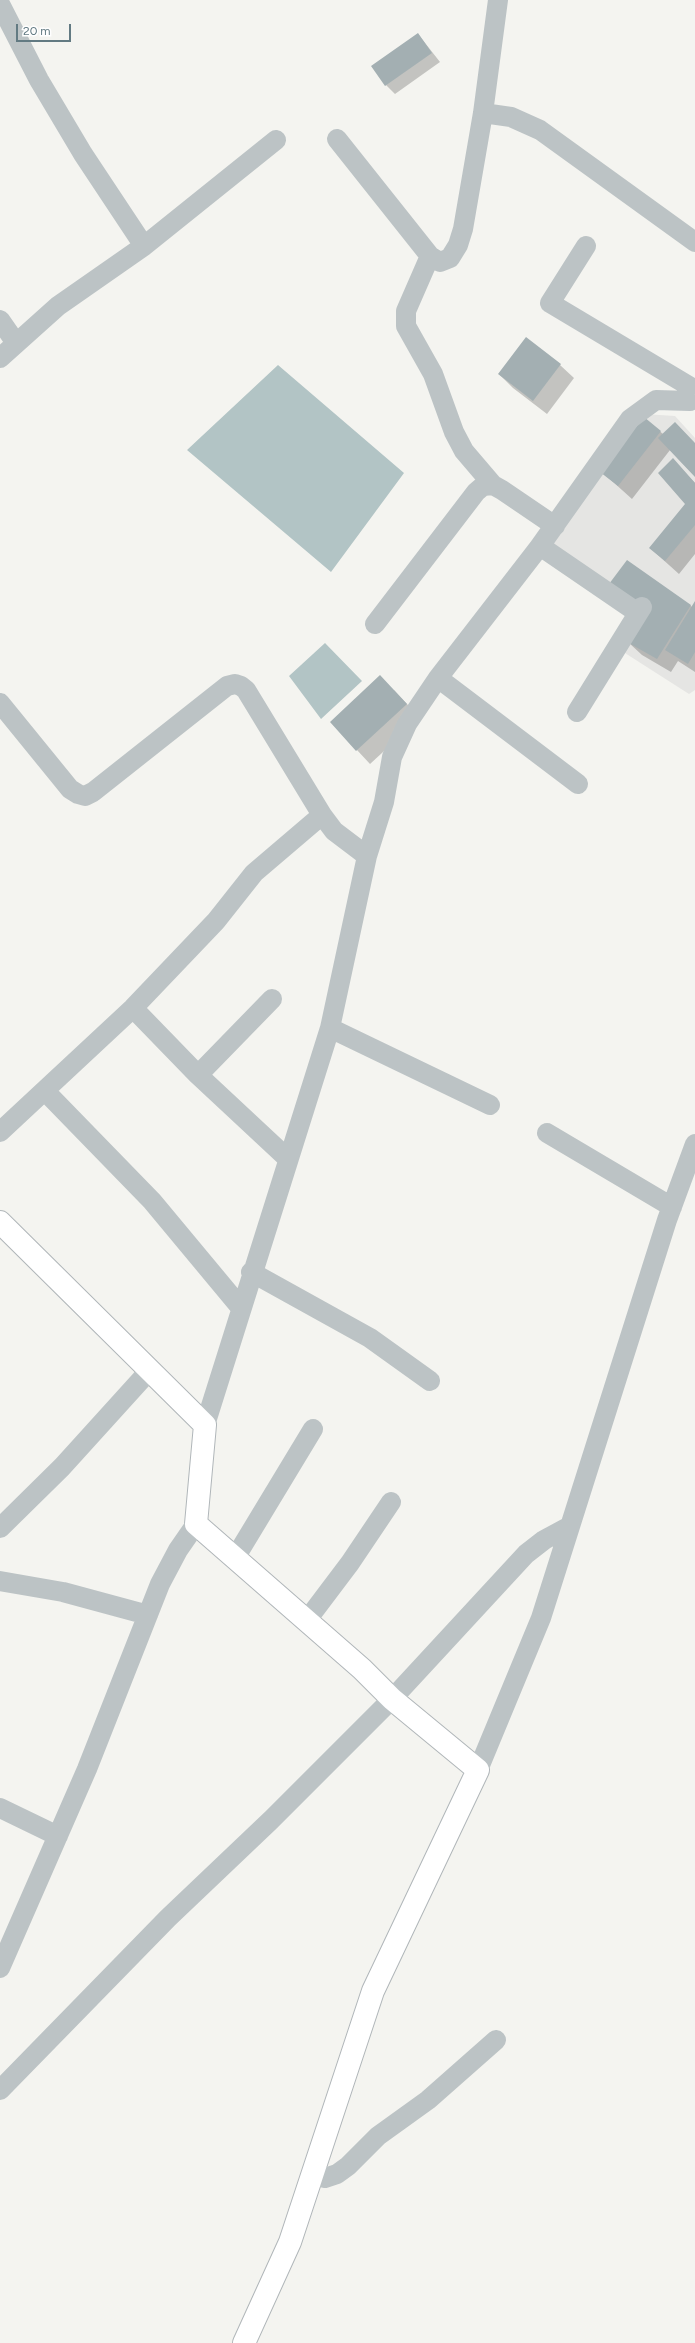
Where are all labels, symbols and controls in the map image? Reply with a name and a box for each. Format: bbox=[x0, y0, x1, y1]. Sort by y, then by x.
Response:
scale bar bbox=[18, 16, 73, 42]
text: 20 m bbox=[23, 24, 51, 38]

